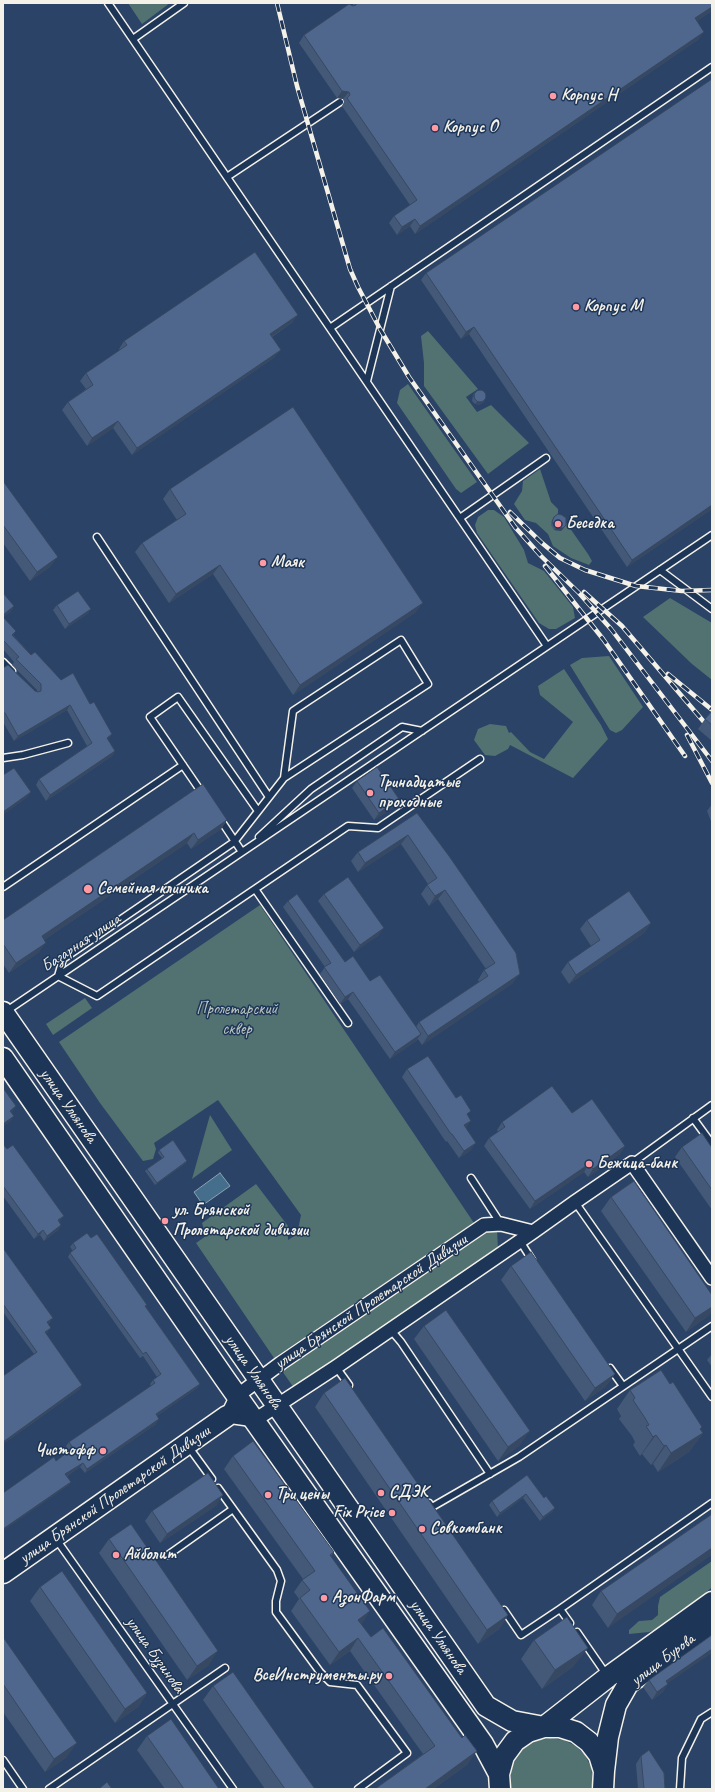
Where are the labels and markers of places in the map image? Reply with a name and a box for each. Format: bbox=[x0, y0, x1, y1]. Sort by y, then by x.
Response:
place label: Корпус Н bbox=[561, 86, 617, 106]
marker: Корпус Н bbox=[548, 91, 558, 101]
place label: Корпус О bbox=[443, 118, 497, 138]
marker: Корпус О bbox=[430, 123, 440, 133]
place label: Корпус М bbox=[584, 297, 642, 317]
marker: Корпус М bbox=[571, 302, 581, 312]
place label: Беседка bbox=[566, 514, 614, 534]
marker: Беседка bbox=[553, 519, 563, 529]
place label: Маяк bbox=[271, 553, 304, 573]
marker: Маяк bbox=[258, 558, 268, 568]
place label: Тринадцатые проходные bbox=[378, 773, 459, 813]
marker: Тринадцатые проходные bbox=[365, 788, 375, 798]
place label: Семейная клиника bbox=[97, 879, 208, 899]
marker: Семейная клиника bbox=[82, 883, 94, 895]
place label: Бежица-банк bbox=[597, 1154, 677, 1174]
marker: Бежица-банк bbox=[584, 1159, 594, 1169]
place label: ул. Брянской Пролетарской дивизии bbox=[173, 1201, 308, 1241]
marker: ул. Брянской Пролетарской дивизии bbox=[160, 1216, 170, 1226]
place label: Чистофф bbox=[35, 1441, 95, 1461]
marker: Чистофф bbox=[98, 1446, 108, 1456]
place label: СДЭК bbox=[389, 1483, 428, 1503]
place label: Три цены bbox=[276, 1485, 329, 1505]
marker: СДЭК bbox=[376, 1488, 386, 1498]
marker: Три цены bbox=[263, 1490, 273, 1500]
place label: Fix Price bbox=[333, 1503, 384, 1523]
marker: Fix Price bbox=[387, 1508, 397, 1518]
place label: Совкомбанк bbox=[430, 1519, 502, 1539]
marker: Совкомбанк bbox=[417, 1524, 427, 1534]
place label: Айболит bbox=[124, 1545, 176, 1565]
marker: Айболит bbox=[111, 1550, 121, 1560]
place label: АзонФарм bbox=[332, 1588, 395, 1608]
marker: АзонФарм bbox=[319, 1593, 329, 1603]
place label: ВсеИнструменты.ру bbox=[253, 1666, 381, 1686]
marker: ВсеИнструменты.ру bbox=[384, 1671, 394, 1681]

